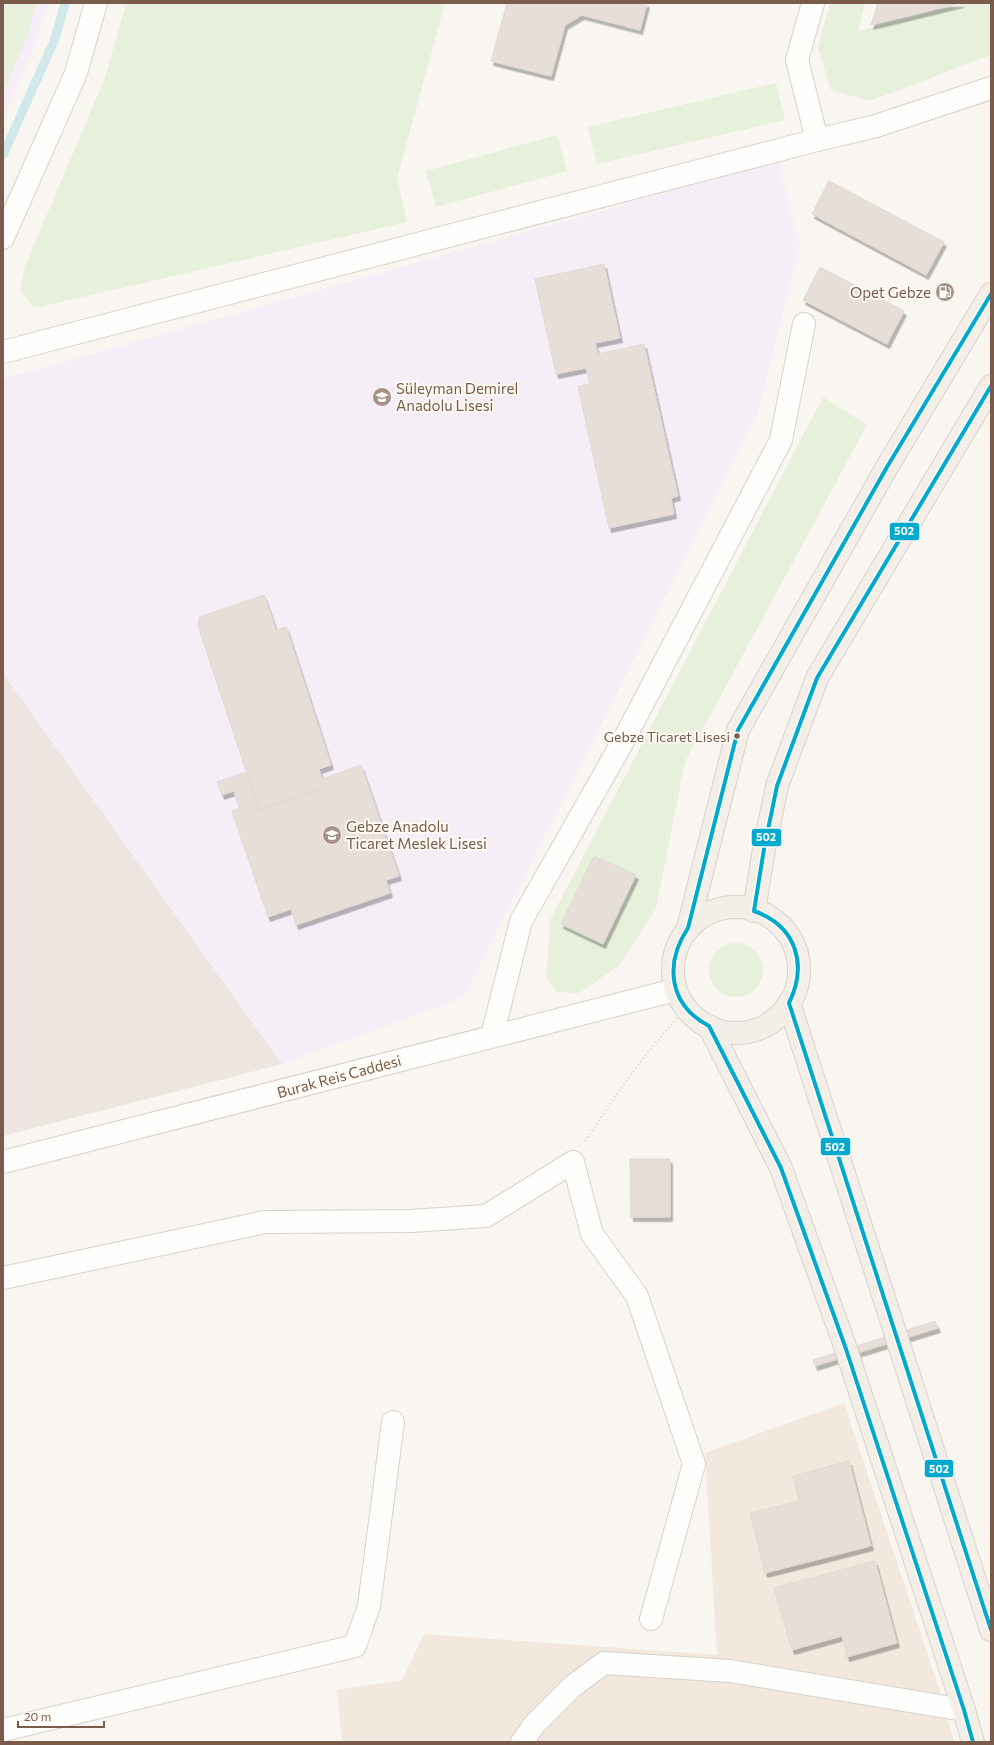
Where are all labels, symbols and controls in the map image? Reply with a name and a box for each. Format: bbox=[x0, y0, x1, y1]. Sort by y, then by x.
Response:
fuel station icon: Opet Gebze bbox=[934, 281, 956, 303]
place label: Opet Gebze bbox=[850, 283, 931, 301]
place label: Süleyman Demirel Anadolu Lisesi bbox=[396, 379, 518, 414]
school or university icon: Süleyman Demirel Anadolu Lisesi bbox=[371, 386, 393, 408]
line badge: 502 bbox=[889, 522, 920, 541]
text: 502 bbox=[894, 524, 914, 537]
place label: Gebze Ticaret Lisesi bbox=[604, 728, 730, 745]
marker: Gebze Ticaret Lisesi bbox=[732, 731, 742, 741]
place label: Gebze Anadolu Ticaret Meslek Lisesi bbox=[346, 817, 487, 852]
school or university icon: Gebze Anadolu Ticaret Meslek Lisesi bbox=[321, 824, 343, 846]
line badge: 502 bbox=[751, 828, 782, 847]
text: 502 bbox=[756, 830, 776, 843]
street label: Burak Reis Caddesi bbox=[275, 1051, 403, 1101]
line badge: 502 bbox=[820, 1137, 851, 1156]
text: 502 bbox=[825, 1140, 845, 1153]
line badge: 502 bbox=[924, 1459, 954, 1478]
text: 502 bbox=[929, 1462, 949, 1475]
scale bar bbox=[18, 1703, 104, 1729]
text: 20 m bbox=[24, 1709, 51, 1723]

